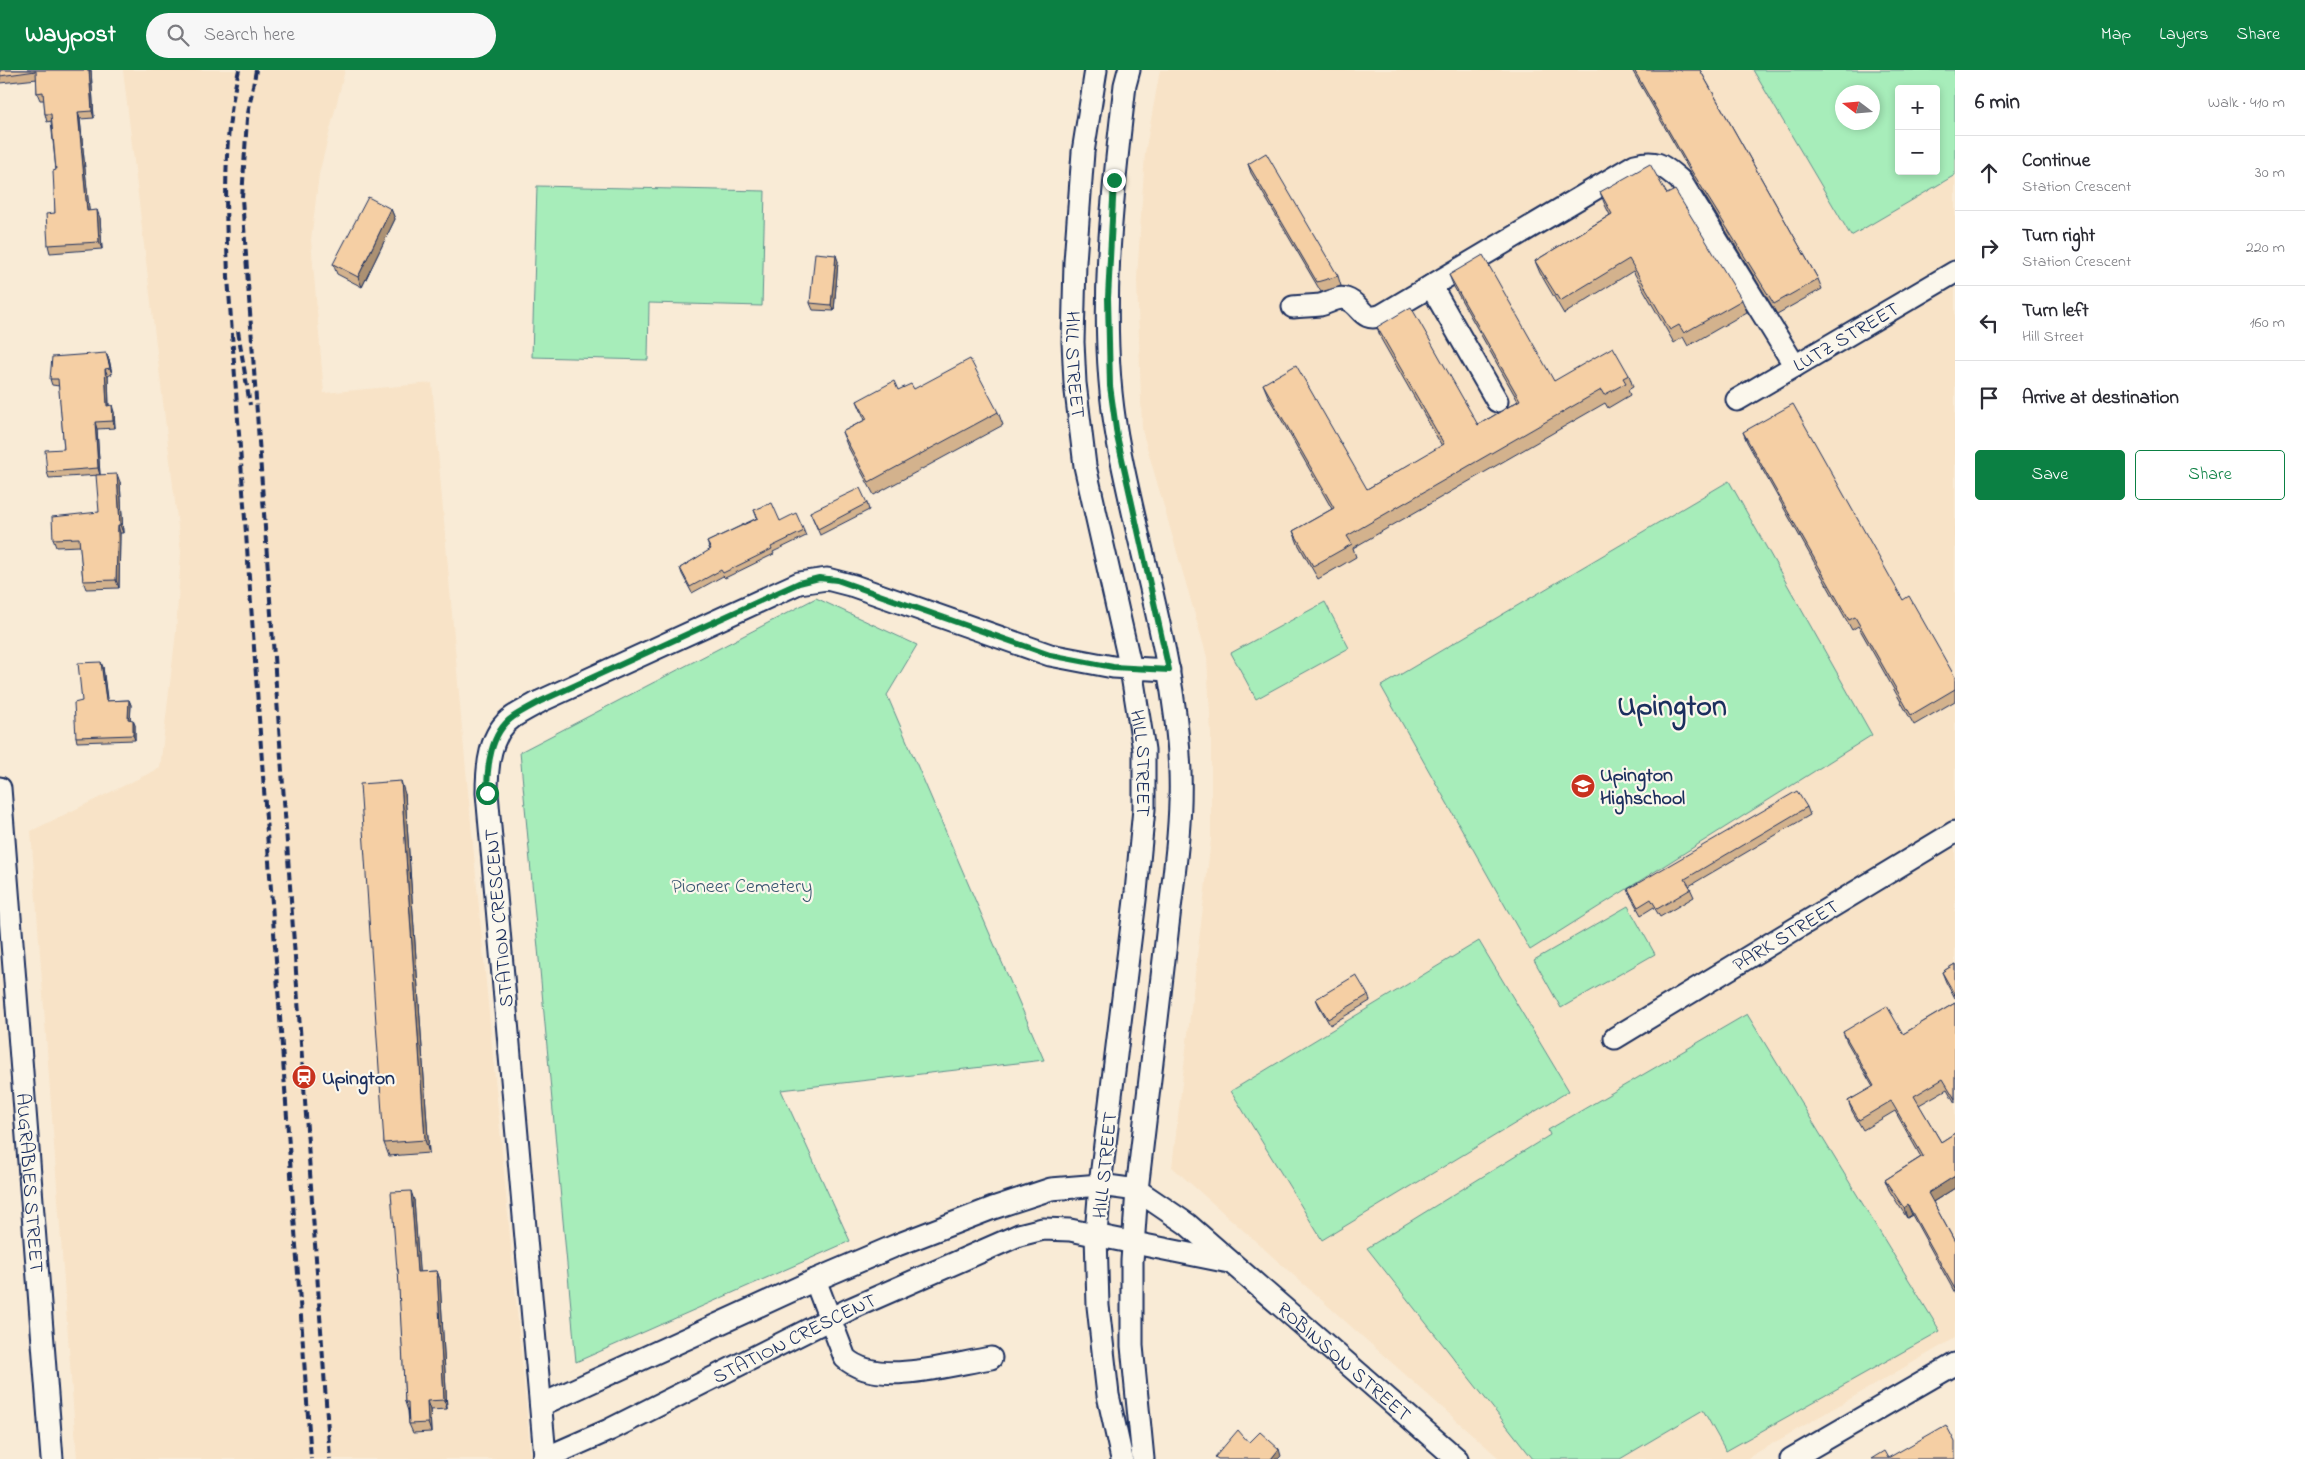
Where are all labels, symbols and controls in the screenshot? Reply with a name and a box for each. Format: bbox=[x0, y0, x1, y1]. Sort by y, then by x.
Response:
search box bbox=[146, 13, 496, 58]
text: Waypost bbox=[25, 18, 116, 53]
icon: search bbox=[164, 21, 192, 49]
text: Search here bbox=[204, 22, 295, 49]
text: Map bbox=[2101, 22, 2131, 48]
text: Layers bbox=[2159, 22, 2209, 48]
text: Share bbox=[2237, 22, 2280, 48]
north arrow bbox=[1835, 85, 1880, 130]
map controls bbox=[1895, 85, 1940, 175]
button: + bbox=[1895, 85, 1940, 130]
text: 6 min bbox=[1975, 88, 2020, 118]
text: Walk · 410 m bbox=[2208, 91, 2285, 115]
button: − bbox=[1895, 130, 1940, 175]
text: Continue bbox=[2022, 148, 2090, 175]
icon: ahead bbox=[1975, 159, 2003, 187]
text: 30 m bbox=[2255, 161, 2285, 185]
route end bbox=[1103, 169, 1126, 192]
text: Station Crescent bbox=[2022, 175, 2131, 199]
text: Turn right bbox=[2022, 223, 2095, 250]
icon: right bbox=[1975, 234, 2003, 262]
text: 220 m bbox=[2246, 236, 2285, 260]
text: Station Crescent bbox=[2022, 250, 2131, 274]
street label: LUTZ STREET bbox=[1788, 296, 1906, 381]
text: Turn left bbox=[2022, 298, 2089, 325]
icon: left bbox=[1975, 309, 2003, 337]
street label: HILL STREET bbox=[1056, 311, 1091, 420]
text: 160 m bbox=[2250, 311, 2285, 335]
text: Hill Street bbox=[2022, 325, 2084, 349]
icon: arrive bbox=[1975, 384, 2003, 412]
text: Arrive at destination bbox=[2022, 385, 2179, 412]
button: Save bbox=[1975, 450, 2125, 500]
button: Share bbox=[2135, 450, 2285, 500]
district label: Upington bbox=[1617, 686, 1727, 731]
street label: HILL STREET bbox=[1121, 708, 1156, 818]
place label: Upington Highschool bbox=[1600, 762, 1685, 815]
school or university icon: Upington Highschool bbox=[1570, 773, 1596, 799]
route start bbox=[476, 782, 499, 805]
street label: STATION CRESCENT bbox=[478, 827, 523, 1008]
park label: Pioneer Cemetery bbox=[672, 873, 812, 902]
street label: PARK STREET bbox=[1728, 894, 1845, 980]
station icon: Upington bbox=[291, 1064, 317, 1090]
place label: Upington bbox=[322, 1065, 395, 1095]
street label: AUGRABIES STREET bbox=[7, 1092, 50, 1274]
street label: HILL STREET bbox=[1086, 1110, 1127, 1220]
street label: STATION CRESCENT bbox=[708, 1287, 882, 1393]
street label: ROBINSON STREET bbox=[1269, 1296, 1417, 1430]

